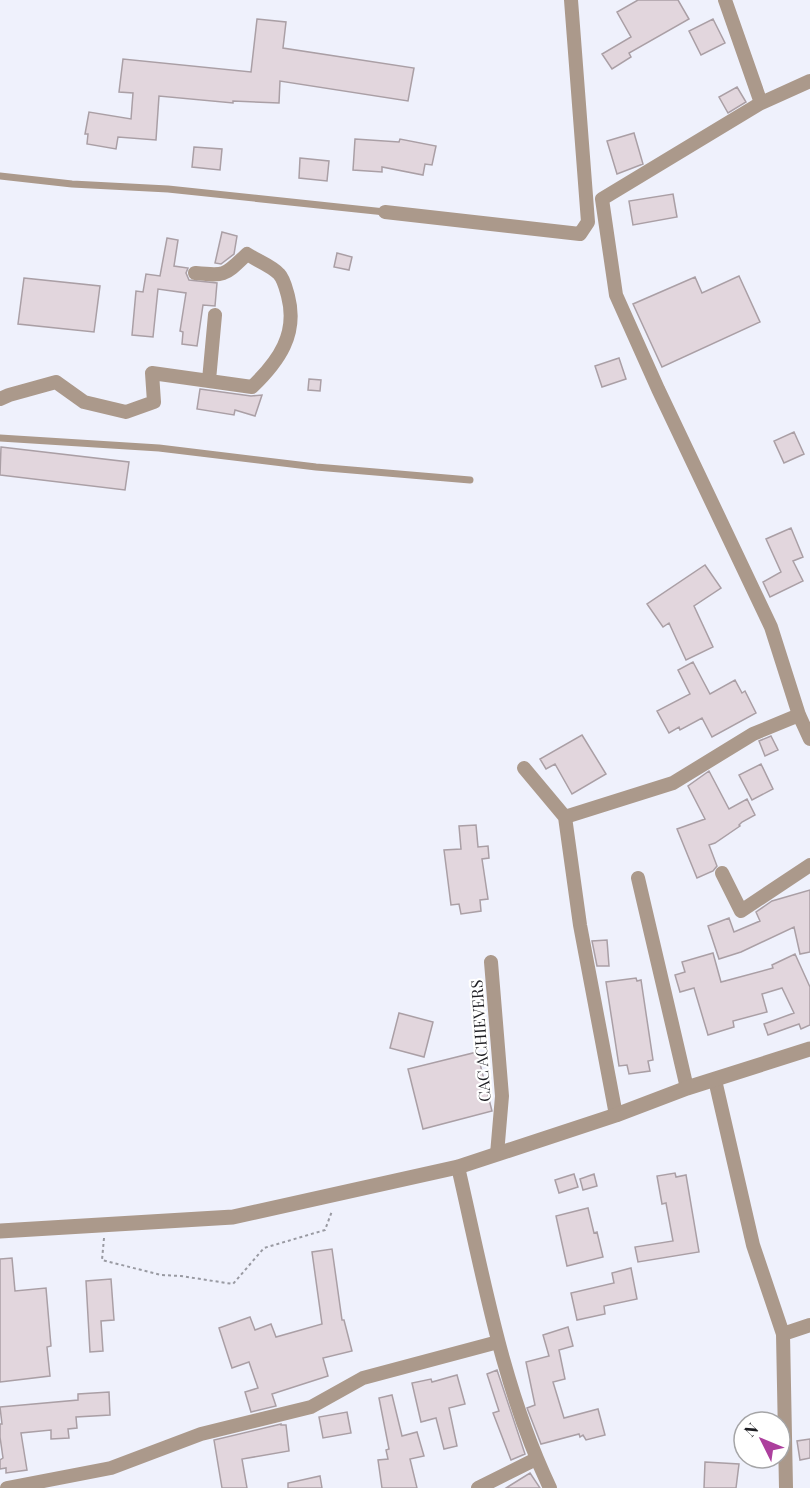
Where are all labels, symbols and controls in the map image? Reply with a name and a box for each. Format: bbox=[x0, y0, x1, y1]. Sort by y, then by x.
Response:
street label: CAC ACHIEVERS bbox=[465, 979, 495, 1103]
north arrow bbox=[732, 1410, 792, 1470]
text: N bbox=[739, 1418, 763, 1441]

